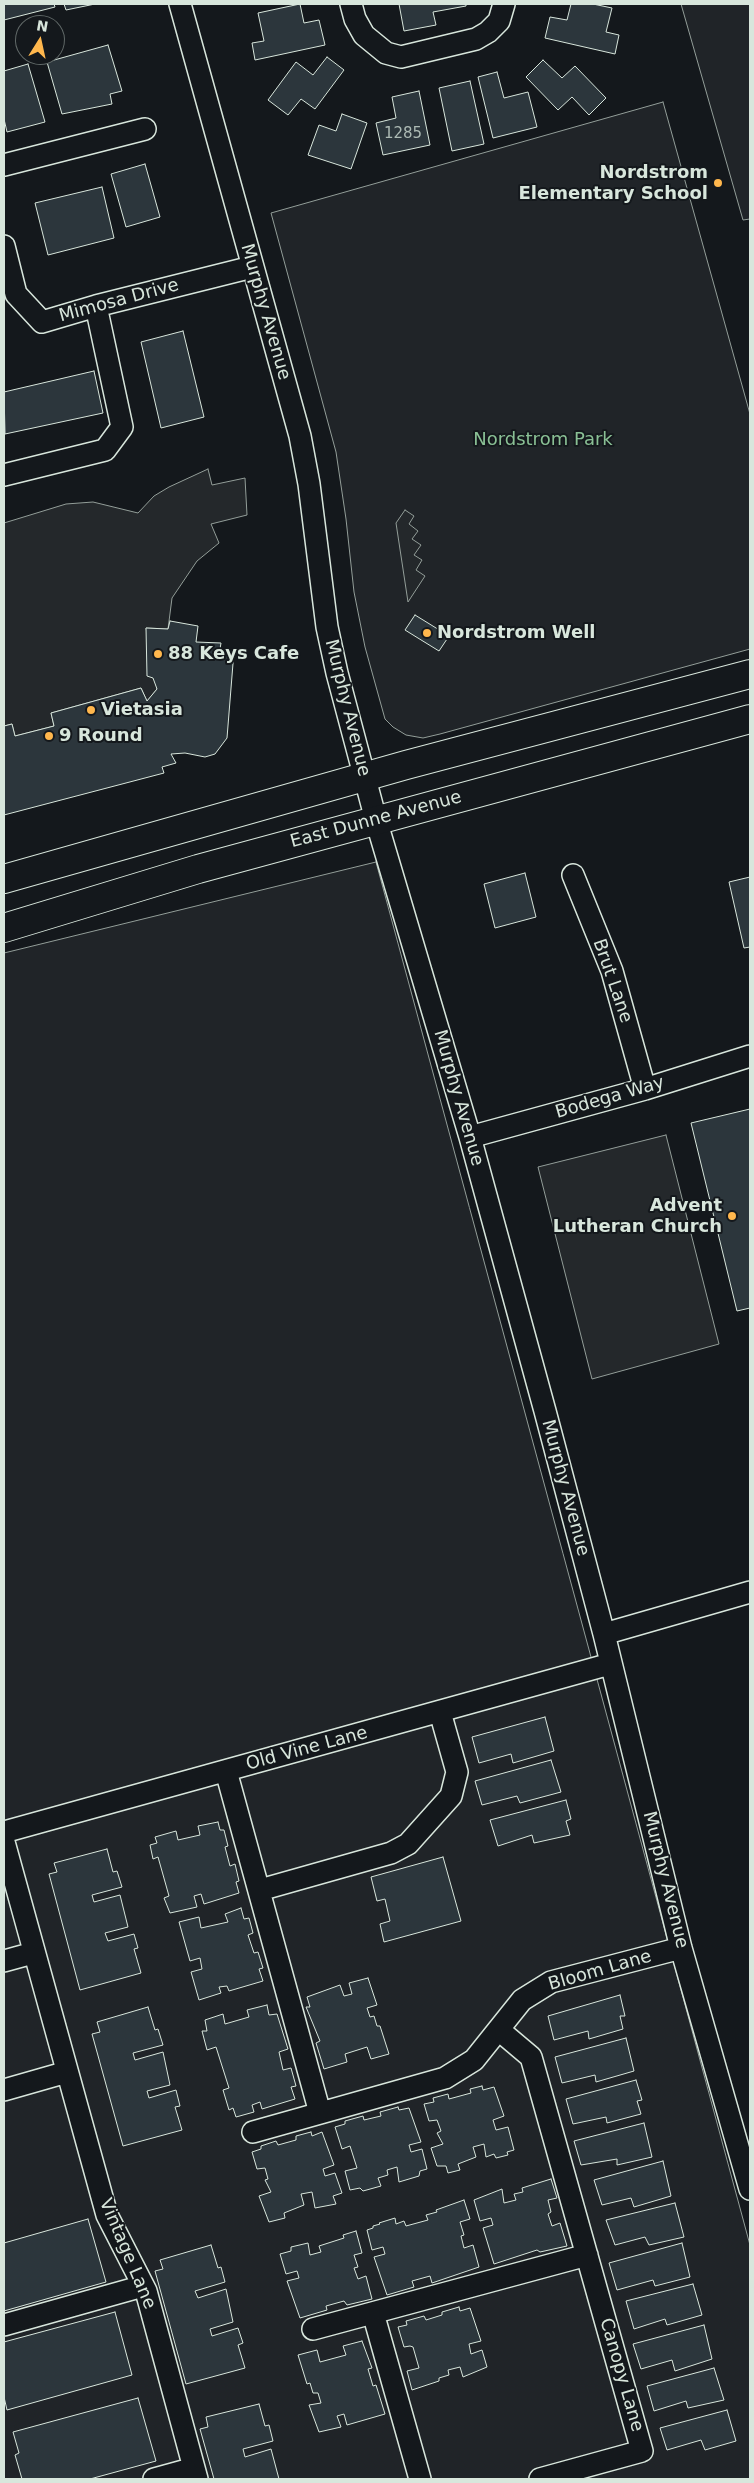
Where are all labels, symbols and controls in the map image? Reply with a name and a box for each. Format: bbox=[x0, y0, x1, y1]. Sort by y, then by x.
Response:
north arrow bbox=[15, 15, 65, 65]
text: N bbox=[35, 17, 50, 35]
house number: 1285 bbox=[384, 125, 422, 143]
place label: Nordstrom Elementary School bbox=[519, 162, 708, 204]
marker: Nordstrom Elementary School bbox=[712, 177, 724, 189]
street label: Murphy Avenue bbox=[235, 242, 295, 382]
street label: Mimosa Drive bbox=[57, 275, 181, 327]
park label: Nordstrom Park bbox=[473, 429, 613, 451]
place label: Nordstrom Well bbox=[437, 622, 596, 644]
marker: Nordstrom Well bbox=[421, 627, 433, 639]
street label: Murphy Avenue bbox=[320, 637, 374, 779]
place label: 88 Keys Cafe bbox=[168, 643, 299, 665]
marker: 88 Keys Cafe bbox=[152, 648, 164, 660]
place label: Vietasia bbox=[101, 699, 183, 721]
marker: Vietasia bbox=[85, 704, 97, 716]
place label: 9 Round bbox=[59, 725, 143, 747]
marker: 9 Round bbox=[43, 730, 55, 742]
street label: East Dunne Avenue bbox=[288, 787, 464, 853]
street label: Brut Lane bbox=[588, 936, 636, 1026]
street label: Murphy Avenue bbox=[428, 1028, 488, 1168]
street label: Bodega Way bbox=[553, 1072, 667, 1124]
place label: Advent Lutheran Church bbox=[553, 1195, 722, 1238]
marker: Advent Lutheran Church bbox=[726, 1210, 738, 1222]
street label: Murphy Avenue bbox=[536, 1417, 594, 1559]
street label: Old Vine Lane bbox=[244, 1722, 370, 1776]
street label: Murphy Avenue bbox=[638, 1809, 692, 1951]
street label: Bloom Lane bbox=[546, 1946, 654, 1996]
street label: Vintage Lane bbox=[94, 2195, 160, 2313]
street label: Canopy Lane bbox=[594, 2316, 648, 2434]

